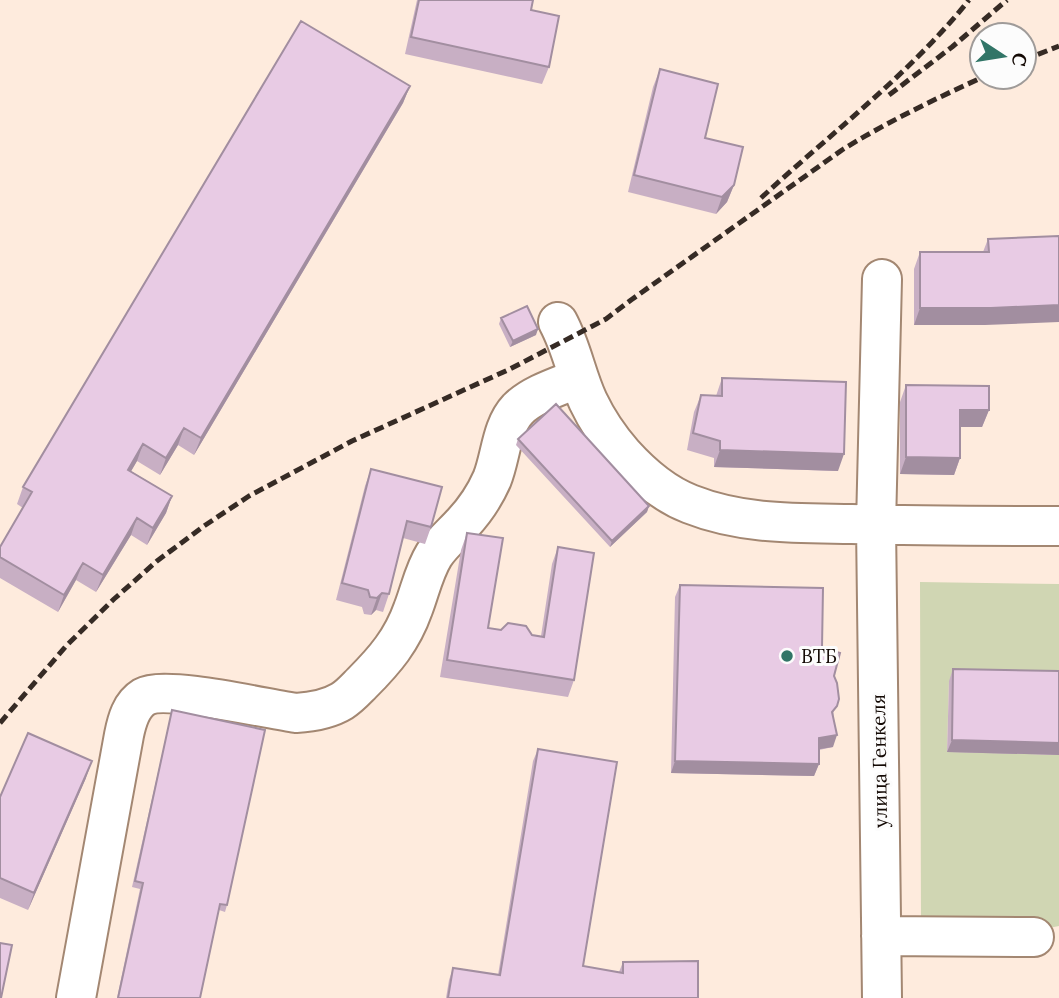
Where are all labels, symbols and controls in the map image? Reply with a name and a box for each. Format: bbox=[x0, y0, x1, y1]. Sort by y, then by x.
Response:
north arrow bbox=[968, 21, 1038, 91]
text: С bbox=[1007, 51, 1033, 68]
place label: ВТБ bbox=[801, 644, 837, 668]
marker: ВТБ bbox=[779, 648, 795, 664]
street label: улица Генкеля bbox=[866, 694, 892, 828]

